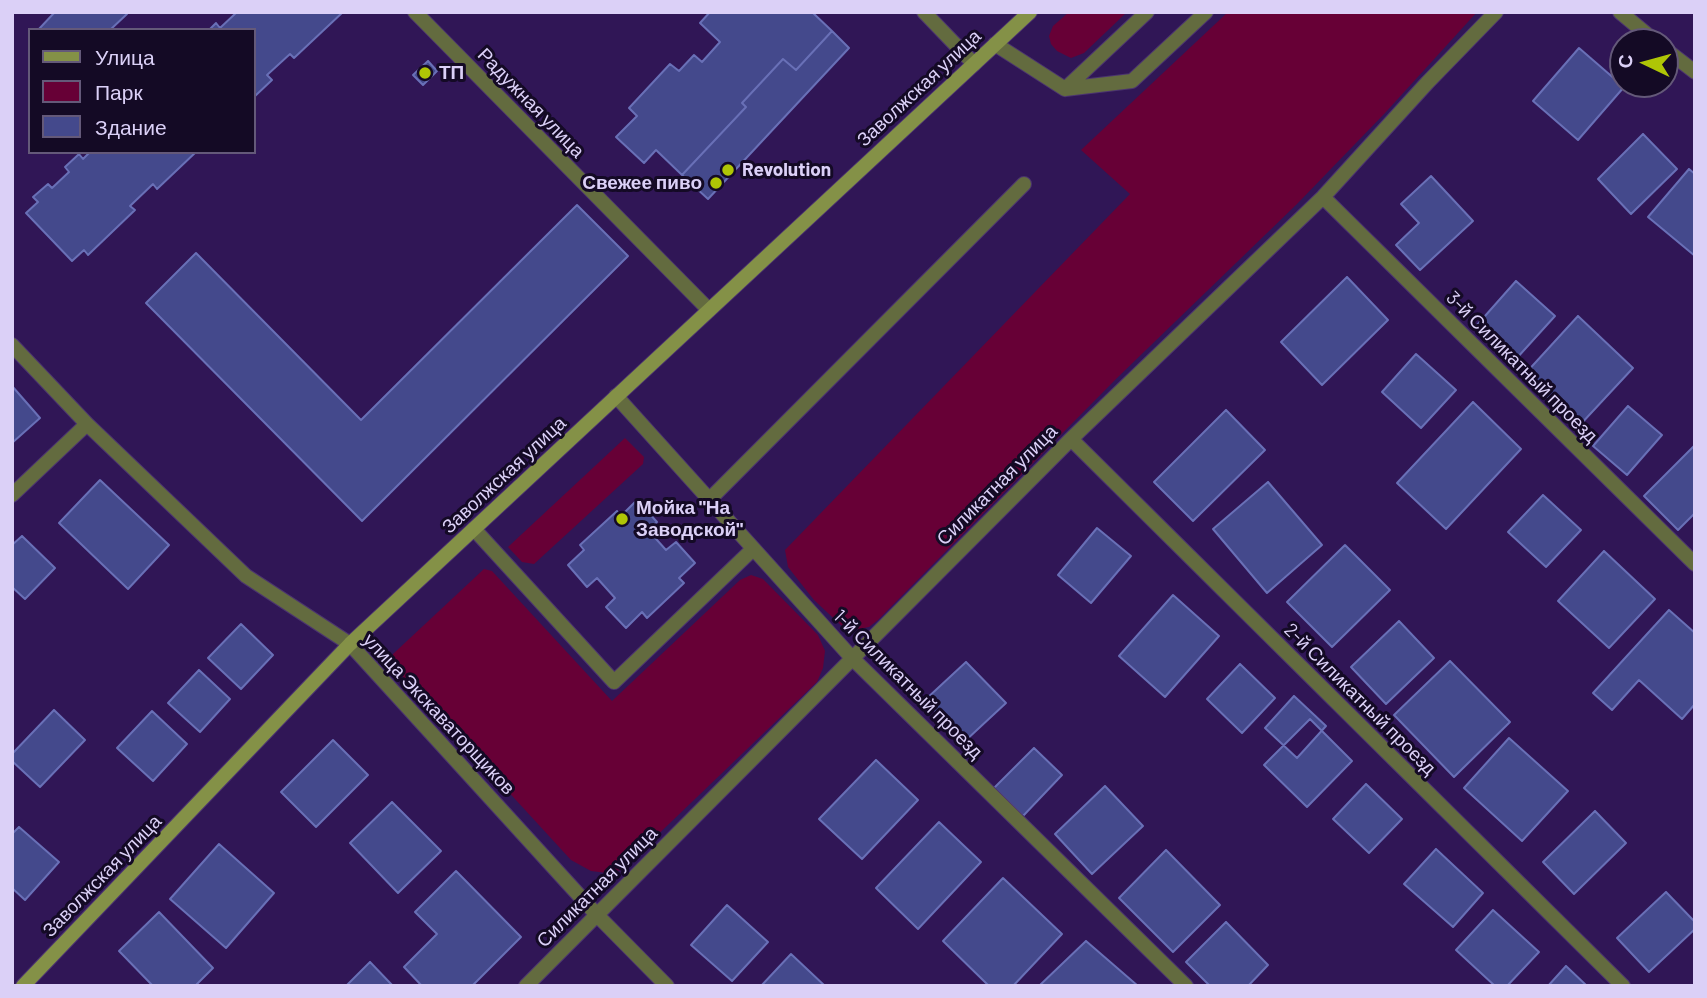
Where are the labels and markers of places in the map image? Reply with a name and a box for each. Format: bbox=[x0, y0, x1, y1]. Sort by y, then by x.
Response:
place label: ТП bbox=[439, 62, 464, 84]
marker: ТП bbox=[417, 65, 433, 81]
place label: Revolution bbox=[742, 159, 831, 181]
marker: Revolution bbox=[720, 162, 736, 178]
place label: Свежее пиво bbox=[582, 172, 702, 194]
marker: Свежее пиво bbox=[708, 175, 724, 191]
place label: Мойка "На Заводской" bbox=[636, 497, 743, 541]
marker: Мойка "На Заводской" bbox=[614, 511, 630, 527]

